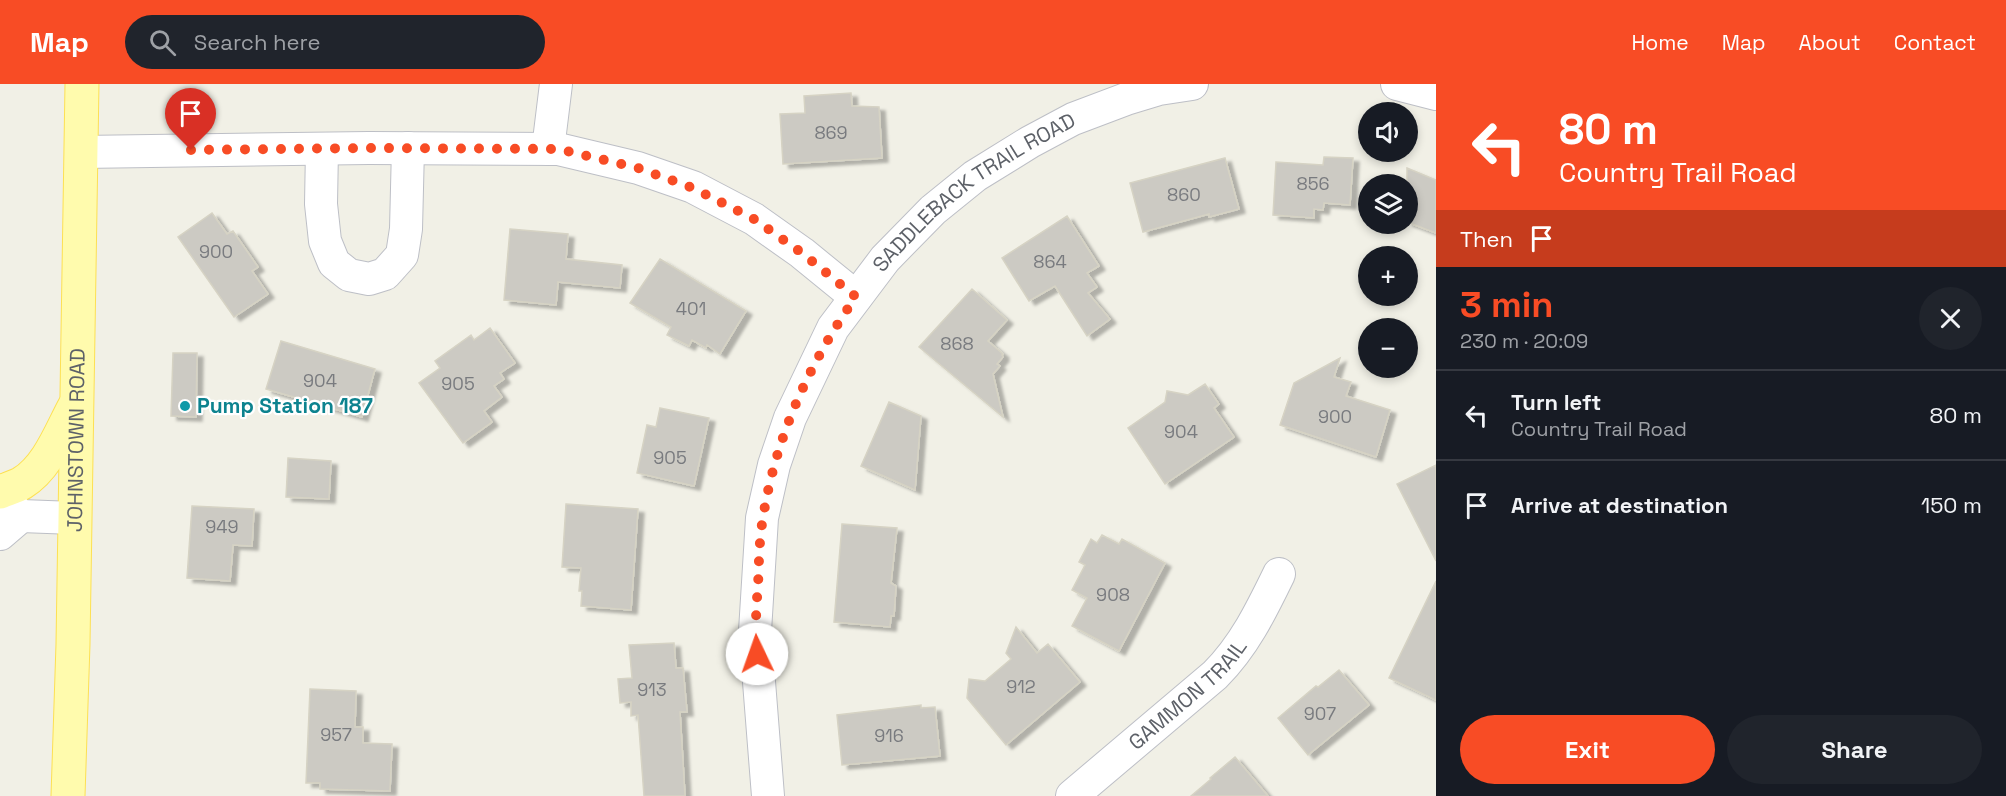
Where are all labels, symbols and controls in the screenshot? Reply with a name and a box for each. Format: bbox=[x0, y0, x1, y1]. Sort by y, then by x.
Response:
search box bbox=[125, 15, 545, 69]
text: Map bbox=[30, 24, 89, 60]
icon: search bbox=[146, 26, 179, 59]
text: Search here bbox=[194, 28, 321, 56]
text: Home bbox=[1631, 29, 1689, 56]
text: Map bbox=[1722, 29, 1766, 56]
text: About bbox=[1799, 29, 1861, 56]
text: Contact bbox=[1894, 29, 1976, 56]
pin bbox=[165, 88, 216, 150]
icon: arrive bbox=[174, 97, 207, 130]
map controls bbox=[1358, 102, 1418, 378]
button: sound bbox=[1358, 102, 1418, 162]
text: 80 m bbox=[1559, 103, 1658, 156]
street label: SADDLEBACK TRAIL ROAD bbox=[866, 106, 1080, 277]
icon: left bbox=[1460, 108, 1538, 186]
house number: 869 bbox=[814, 121, 848, 144]
text: Country Trail Road bbox=[1559, 155, 1797, 190]
house number: 856 bbox=[1296, 172, 1330, 195]
button: layers bbox=[1358, 174, 1418, 234]
house number: 860 bbox=[1167, 183, 1201, 206]
icon: arrive bbox=[1525, 222, 1558, 255]
text: Then bbox=[1460, 225, 1513, 253]
house number: 900 bbox=[199, 240, 233, 263]
button: + bbox=[1358, 246, 1418, 306]
house number: 864 bbox=[1033, 250, 1067, 273]
text: 3 min bbox=[1460, 282, 1554, 328]
button: close bbox=[1919, 287, 1982, 350]
house number: 401 bbox=[676, 297, 706, 320]
button: − bbox=[1358, 318, 1418, 378]
text: 230 m · 20:09 bbox=[1460, 328, 1588, 354]
house number: 868 bbox=[940, 332, 974, 355]
street label: JOHNSTOWN ROAD bbox=[61, 348, 91, 532]
house number: 904 bbox=[303, 369, 337, 392]
house number: 905 bbox=[441, 372, 475, 395]
text: Turn left bbox=[1511, 388, 1601, 416]
place label: Pump Station 187 bbox=[197, 392, 373, 419]
marker: Pump Station 187 bbox=[178, 399, 192, 413]
icon: left bbox=[1460, 399, 1493, 432]
text: 80 m bbox=[1930, 401, 1982, 429]
house number: 900 bbox=[1318, 405, 1352, 428]
text: Country Trail Road bbox=[1511, 416, 1687, 442]
house number: 904 bbox=[1164, 420, 1198, 443]
house number: 905 bbox=[653, 446, 687, 469]
icon: arrive bbox=[1460, 489, 1493, 522]
text: Arrive at destination bbox=[1511, 491, 1728, 519]
text: 150 m bbox=[1921, 491, 1982, 519]
house number: 949 bbox=[205, 515, 239, 538]
house number: 908 bbox=[1096, 583, 1130, 606]
position arrow bbox=[725, 622, 789, 686]
street label: GAMMON TRAIL bbox=[1123, 634, 1253, 755]
house number: 912 bbox=[1006, 675, 1036, 698]
house number: 913 bbox=[637, 678, 667, 701]
house number: 907 bbox=[1304, 702, 1336, 725]
button: Exit bbox=[1460, 715, 1715, 784]
button: Share bbox=[1727, 715, 1982, 784]
house number: 957 bbox=[320, 723, 352, 746]
house number: 916 bbox=[874, 724, 904, 747]

